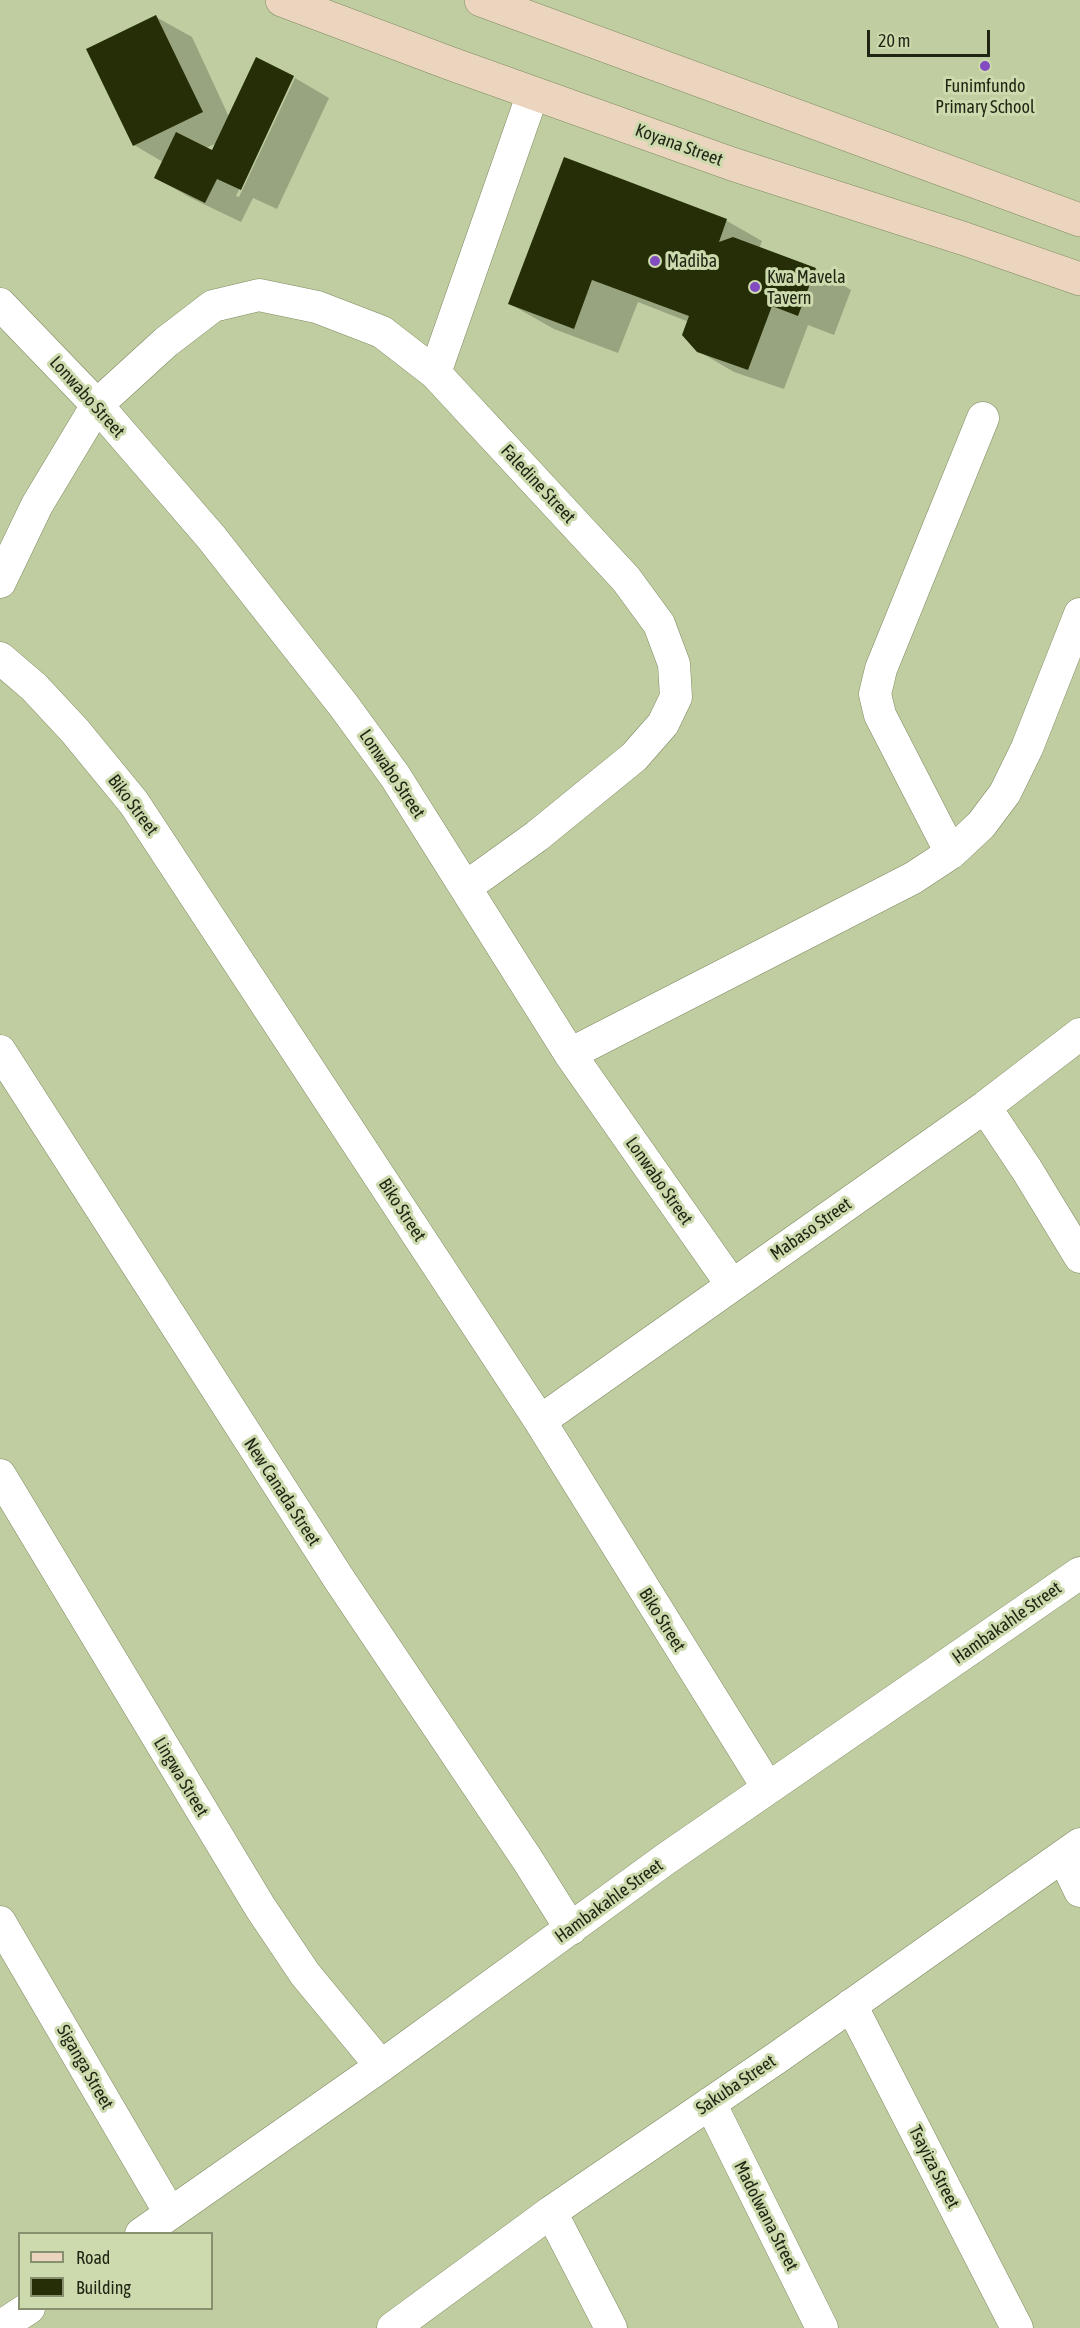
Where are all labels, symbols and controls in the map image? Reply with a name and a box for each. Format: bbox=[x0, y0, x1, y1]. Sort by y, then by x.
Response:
scale bar bbox=[870, 18, 993, 56]
text: 20 m bbox=[878, 30, 910, 51]
marker: Funimfundo Primary School bbox=[978, 59, 992, 73]
place label: Funimfundo Primary School bbox=[935, 75, 1035, 118]
street label: Koyana Street bbox=[632, 119, 726, 171]
place label: Madiba bbox=[667, 250, 717, 272]
marker: Madiba bbox=[648, 254, 662, 268]
place label: Kwa Mavela Tavern bbox=[767, 266, 846, 308]
marker: Kwa Mavela Tavern bbox=[748, 280, 762, 294]
street label: Lonwabo Street bbox=[45, 352, 129, 442]
street label: Faledine Street bbox=[496, 440, 580, 528]
street label: Lonwabo Street bbox=[355, 726, 429, 822]
street label: Biko Street bbox=[103, 770, 163, 840]
street label: Lonwabo Street bbox=[621, 1133, 697, 1229]
street label: Biko Street bbox=[374, 1174, 430, 1246]
street label: Mabaso Street bbox=[766, 1193, 856, 1265]
street label: New Canada Street bbox=[239, 1434, 325, 1550]
street label: Hambakahle Street bbox=[948, 1577, 1066, 1669]
street label: Biko Street bbox=[634, 1584, 690, 1656]
street label: Lingwa Street bbox=[149, 1734, 213, 1820]
street label: Hambakahle Street bbox=[551, 1855, 667, 1947]
street label: Siganga Street bbox=[52, 2021, 118, 2113]
street label: Sakuba Street bbox=[692, 2050, 780, 2120]
street label: Tsayiza Street bbox=[904, 2122, 964, 2212]
street label: Madolwana Street bbox=[729, 2158, 803, 2274]
legend bbox=[18, 2232, 213, 2310]
text: Road bbox=[76, 2247, 110, 2268]
text: Building bbox=[76, 2277, 131, 2298]

